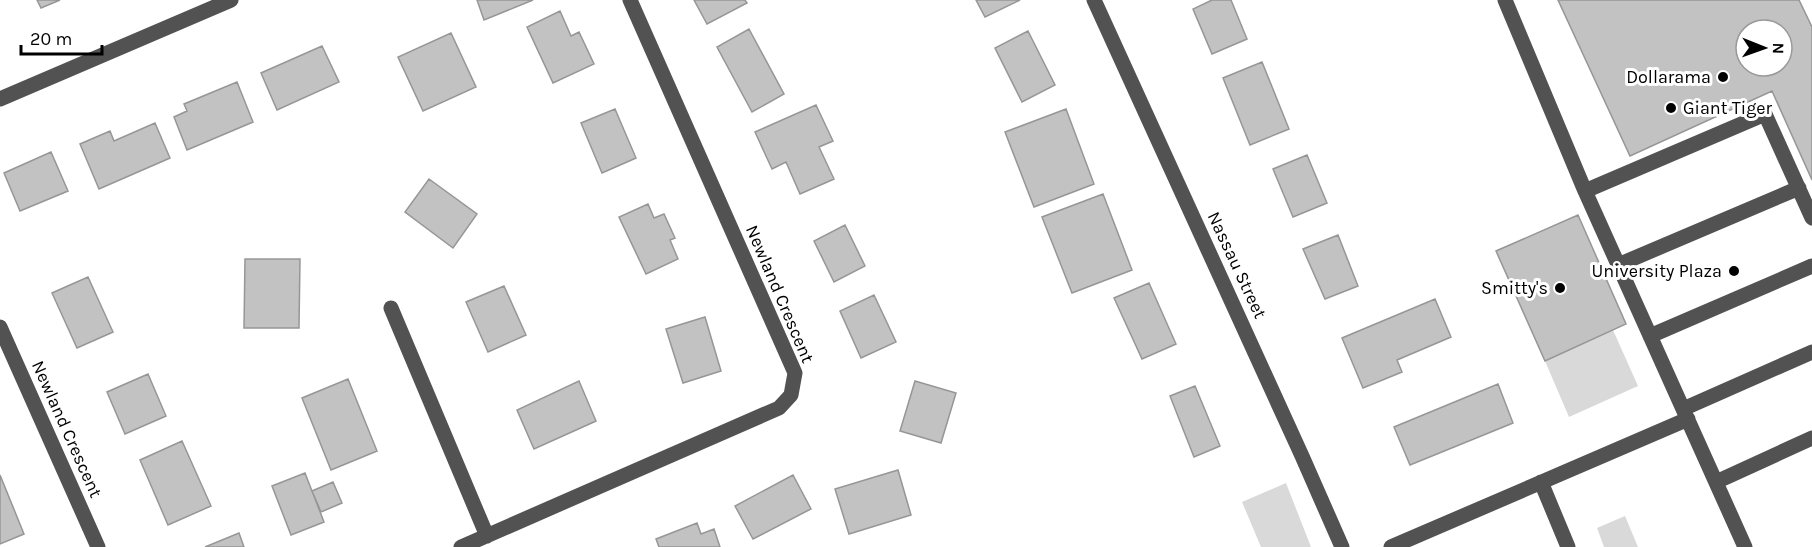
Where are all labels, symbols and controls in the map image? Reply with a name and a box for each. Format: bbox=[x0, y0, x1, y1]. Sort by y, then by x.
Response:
scale bar bbox=[21, 18, 102, 56]
north arrow bbox=[1734, 18, 1794, 78]
text: 20 m bbox=[30, 28, 72, 50]
text: N bbox=[1769, 42, 1788, 54]
place label: Dollarama bbox=[1626, 66, 1711, 88]
marker: Dollarama bbox=[1716, 70, 1730, 84]
place label: Giant Tiger bbox=[1683, 97, 1773, 119]
marker: Giant Tiger bbox=[1664, 101, 1678, 115]
street label: Nassau Street bbox=[1203, 208, 1272, 322]
street label: Newland Crescent bbox=[741, 222, 819, 367]
place label: University Plaza bbox=[1592, 260, 1722, 282]
marker: University Plaza bbox=[1727, 264, 1741, 278]
place label: Smitty's bbox=[1481, 277, 1548, 299]
marker: Smitty's bbox=[1553, 281, 1567, 295]
street label: Newland Crescent bbox=[27, 357, 107, 501]

